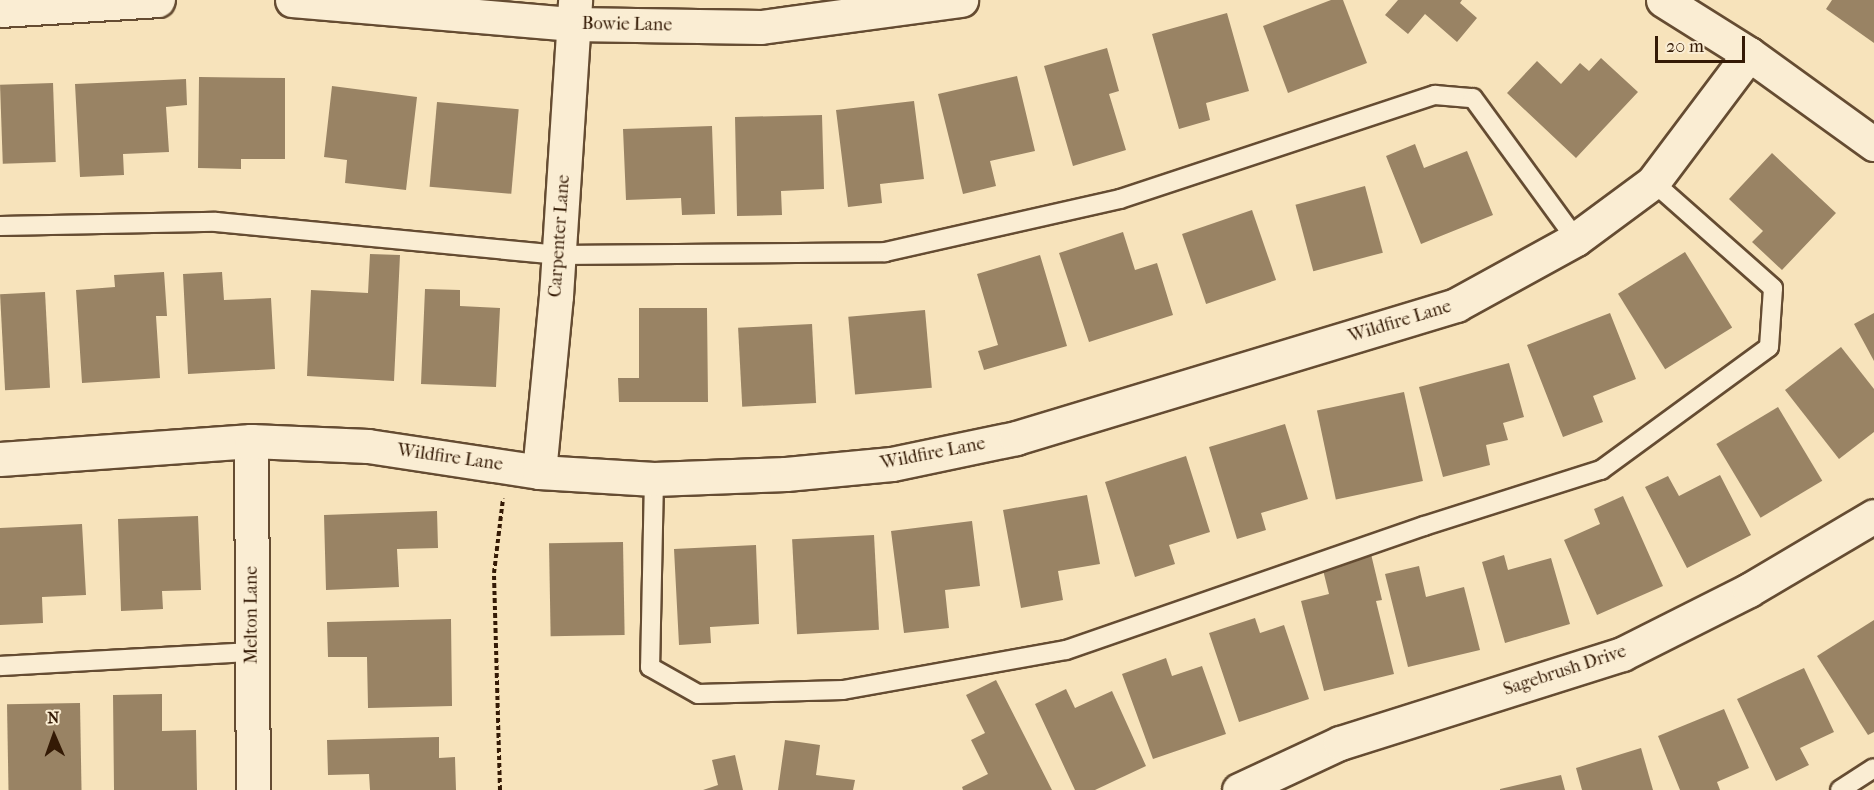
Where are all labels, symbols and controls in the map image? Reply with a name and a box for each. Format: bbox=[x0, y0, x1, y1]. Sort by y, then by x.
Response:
street label: Bowie Lane bbox=[582, 13, 672, 37]
scale bar bbox=[1658, 24, 1748, 62]
text: 20 m bbox=[1666, 36, 1704, 57]
street label: Carpenter Lane bbox=[545, 174, 575, 298]
street label: Wildfire Lane bbox=[1346, 296, 1454, 348]
street label: Wildfire Lane bbox=[879, 433, 987, 475]
street label: Wildfire Lane bbox=[396, 440, 504, 476]
street label: Melton Lane bbox=[241, 566, 263, 664]
street label: Sagebrush Drive bbox=[1501, 641, 1629, 701]
north arrow bbox=[24, 706, 84, 766]
text: N bbox=[47, 708, 60, 727]

